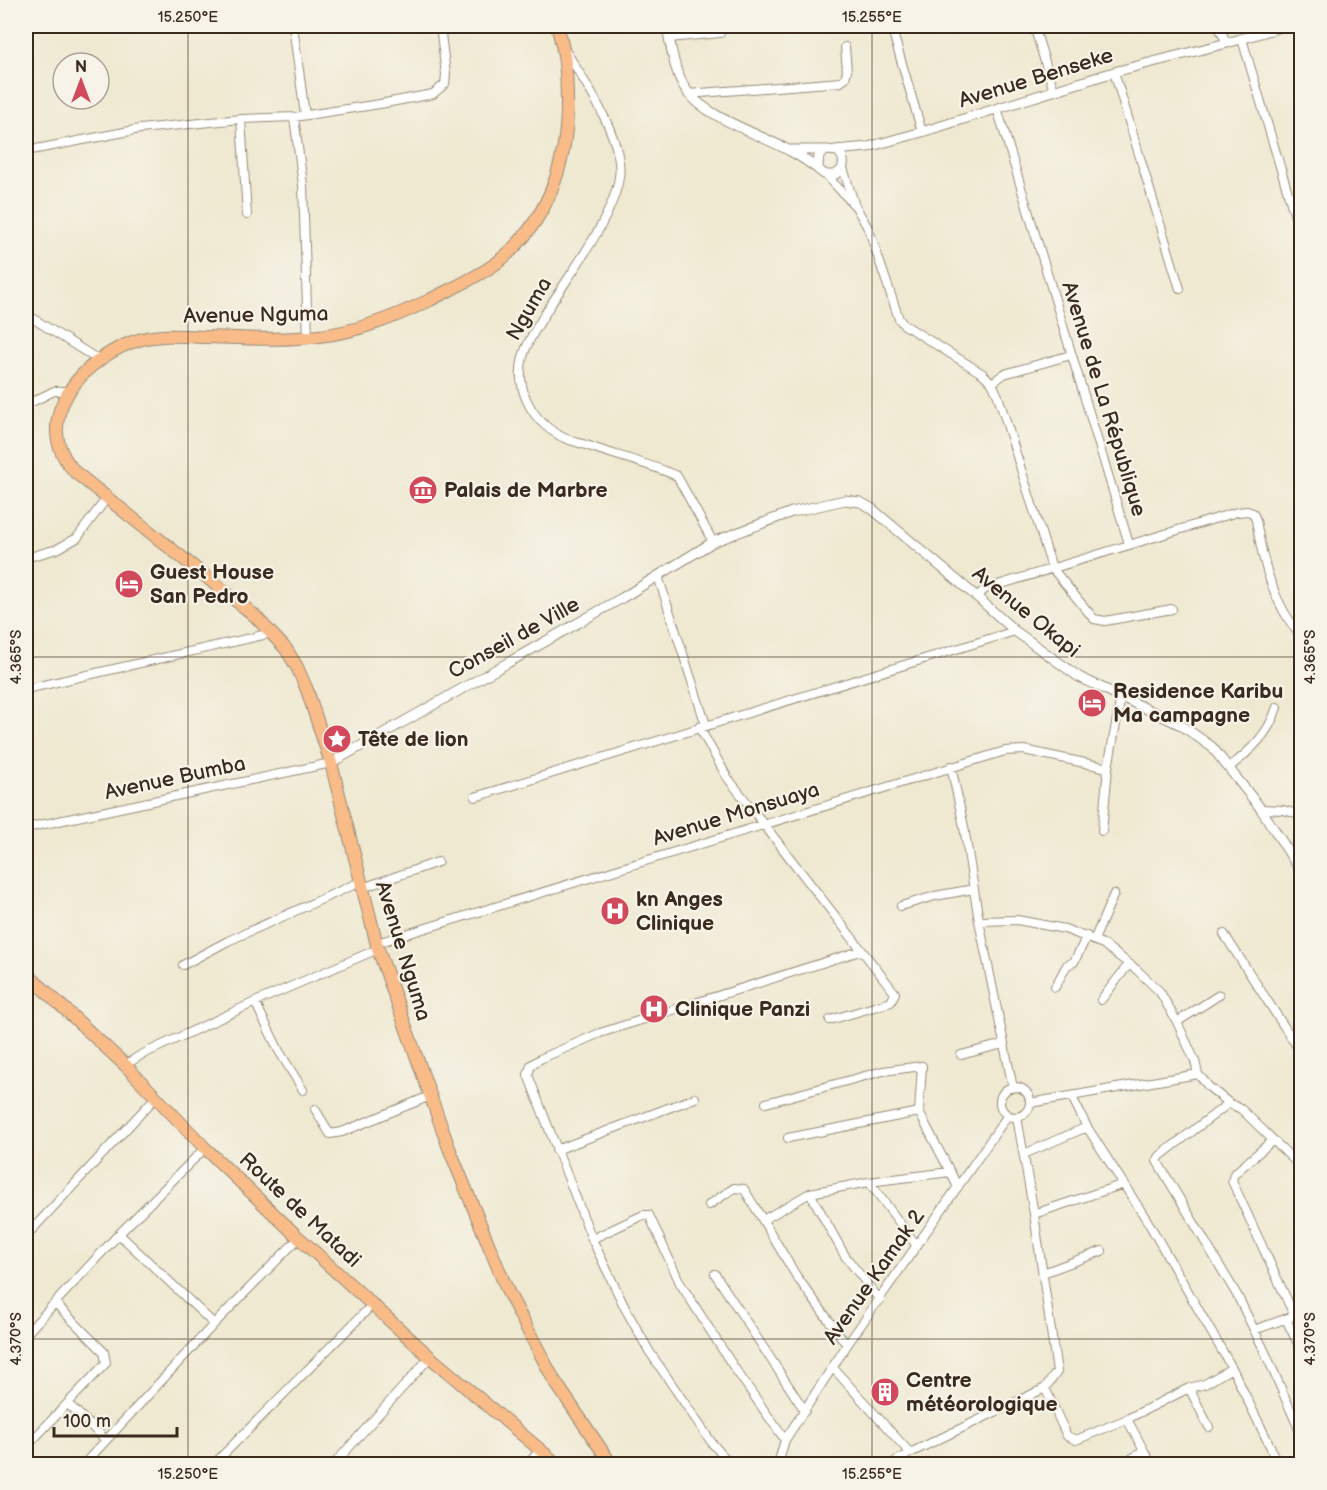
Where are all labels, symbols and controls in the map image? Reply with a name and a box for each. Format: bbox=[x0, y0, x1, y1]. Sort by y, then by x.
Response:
text: 15.250°E bbox=[158, 8, 218, 27]
text: 15.255°E bbox=[842, 8, 902, 27]
street label: Avenue Benseke bbox=[956, 43, 1116, 113]
north arrow bbox=[51, 51, 111, 111]
text: N bbox=[75, 58, 87, 77]
street label: Nguma bbox=[501, 273, 557, 345]
street label: Avenue de La République bbox=[1056, 278, 1152, 520]
street label: Avenue Nguma bbox=[183, 301, 329, 329]
museum icon: Palais de Marbre bbox=[407, 474, 439, 506]
place label: Palais de Marbre bbox=[444, 478, 608, 503]
place label: Guest House San Pedro bbox=[150, 560, 274, 609]
street label: Avenue Okapi bbox=[967, 561, 1085, 663]
hotel icon: Guest House San Pedro bbox=[113, 568, 145, 600]
street label: Conseil de Ville bbox=[444, 592, 584, 684]
text: 4.365°S bbox=[7, 630, 26, 684]
text: 4.365°S bbox=[1301, 630, 1320, 684]
place label: Residence Karibu Ma campagne bbox=[1113, 679, 1283, 728]
hotel icon: Residence Karibu Ma campagne bbox=[1076, 687, 1108, 719]
place icon: Tête de lion bbox=[321, 723, 353, 755]
place label: Tête de lion bbox=[358, 727, 469, 752]
street label: Avenue Bumba bbox=[102, 751, 248, 805]
street label: Avenue Monsuaya bbox=[650, 777, 822, 851]
street label: Avenue Nguma bbox=[370, 878, 436, 1024]
place label: kn Anges Clinique bbox=[636, 887, 723, 936]
hospital icon: kn Anges Clinique bbox=[599, 895, 631, 927]
hospital icon: Clinique Panzi bbox=[638, 993, 670, 1025]
place label: Clinique Panzi bbox=[675, 997, 810, 1022]
street label: Route de Matadi bbox=[234, 1147, 366, 1273]
street label: Avenue Kamak 2 bbox=[818, 1204, 930, 1349]
text: 4.370°S bbox=[7, 1312, 26, 1366]
text: 4.370°S bbox=[1301, 1312, 1320, 1366]
place label: Centre météorologique bbox=[906, 1368, 1058, 1417]
building icon: Centre météorologique bbox=[869, 1376, 901, 1408]
scale bar bbox=[54, 1400, 177, 1438]
text: 100 m bbox=[63, 1411, 111, 1432]
text: 15.250°E bbox=[158, 1465, 218, 1484]
text: 15.255°E bbox=[842, 1465, 902, 1484]

